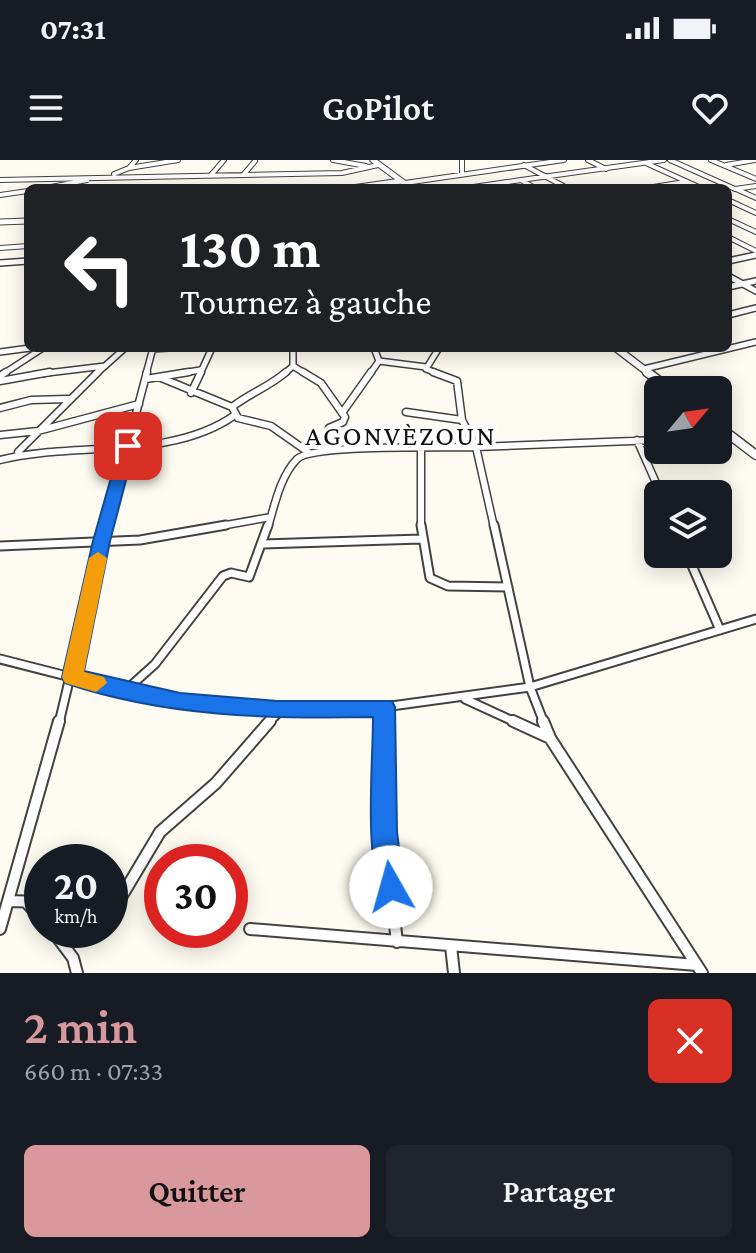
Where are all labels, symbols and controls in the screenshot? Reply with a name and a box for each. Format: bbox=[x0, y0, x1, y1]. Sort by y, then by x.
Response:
text: 07:31 bbox=[40, 12, 106, 45]
icon: menu bbox=[24, 86, 68, 130]
icon: heart bbox=[688, 86, 732, 130]
text: GoPilot bbox=[322, 88, 434, 128]
icon: left bbox=[48, 216, 152, 320]
text: 130 m bbox=[180, 217, 321, 279]
text: Tournez à gauche bbox=[180, 282, 431, 322]
north arrow bbox=[644, 376, 732, 464]
map controls bbox=[644, 376, 732, 568]
pin bbox=[94, 412, 162, 480]
district label: AGONVÈZOUN bbox=[305, 420, 497, 451]
icon: arrive bbox=[106, 424, 150, 468]
button: layers bbox=[644, 480, 732, 568]
speed limit sign: 30 bbox=[144, 844, 248, 948]
position arrow bbox=[349, 845, 433, 929]
text: 20 bbox=[54, 863, 98, 908]
text: km/h bbox=[54, 905, 98, 927]
button: close bbox=[648, 999, 732, 1083]
text: 2 min bbox=[24, 1000, 137, 1053]
text: 660 m · 07:33 bbox=[24, 1057, 163, 1086]
button: Quitter bbox=[24, 1145, 370, 1237]
button: Partager bbox=[386, 1145, 732, 1237]

